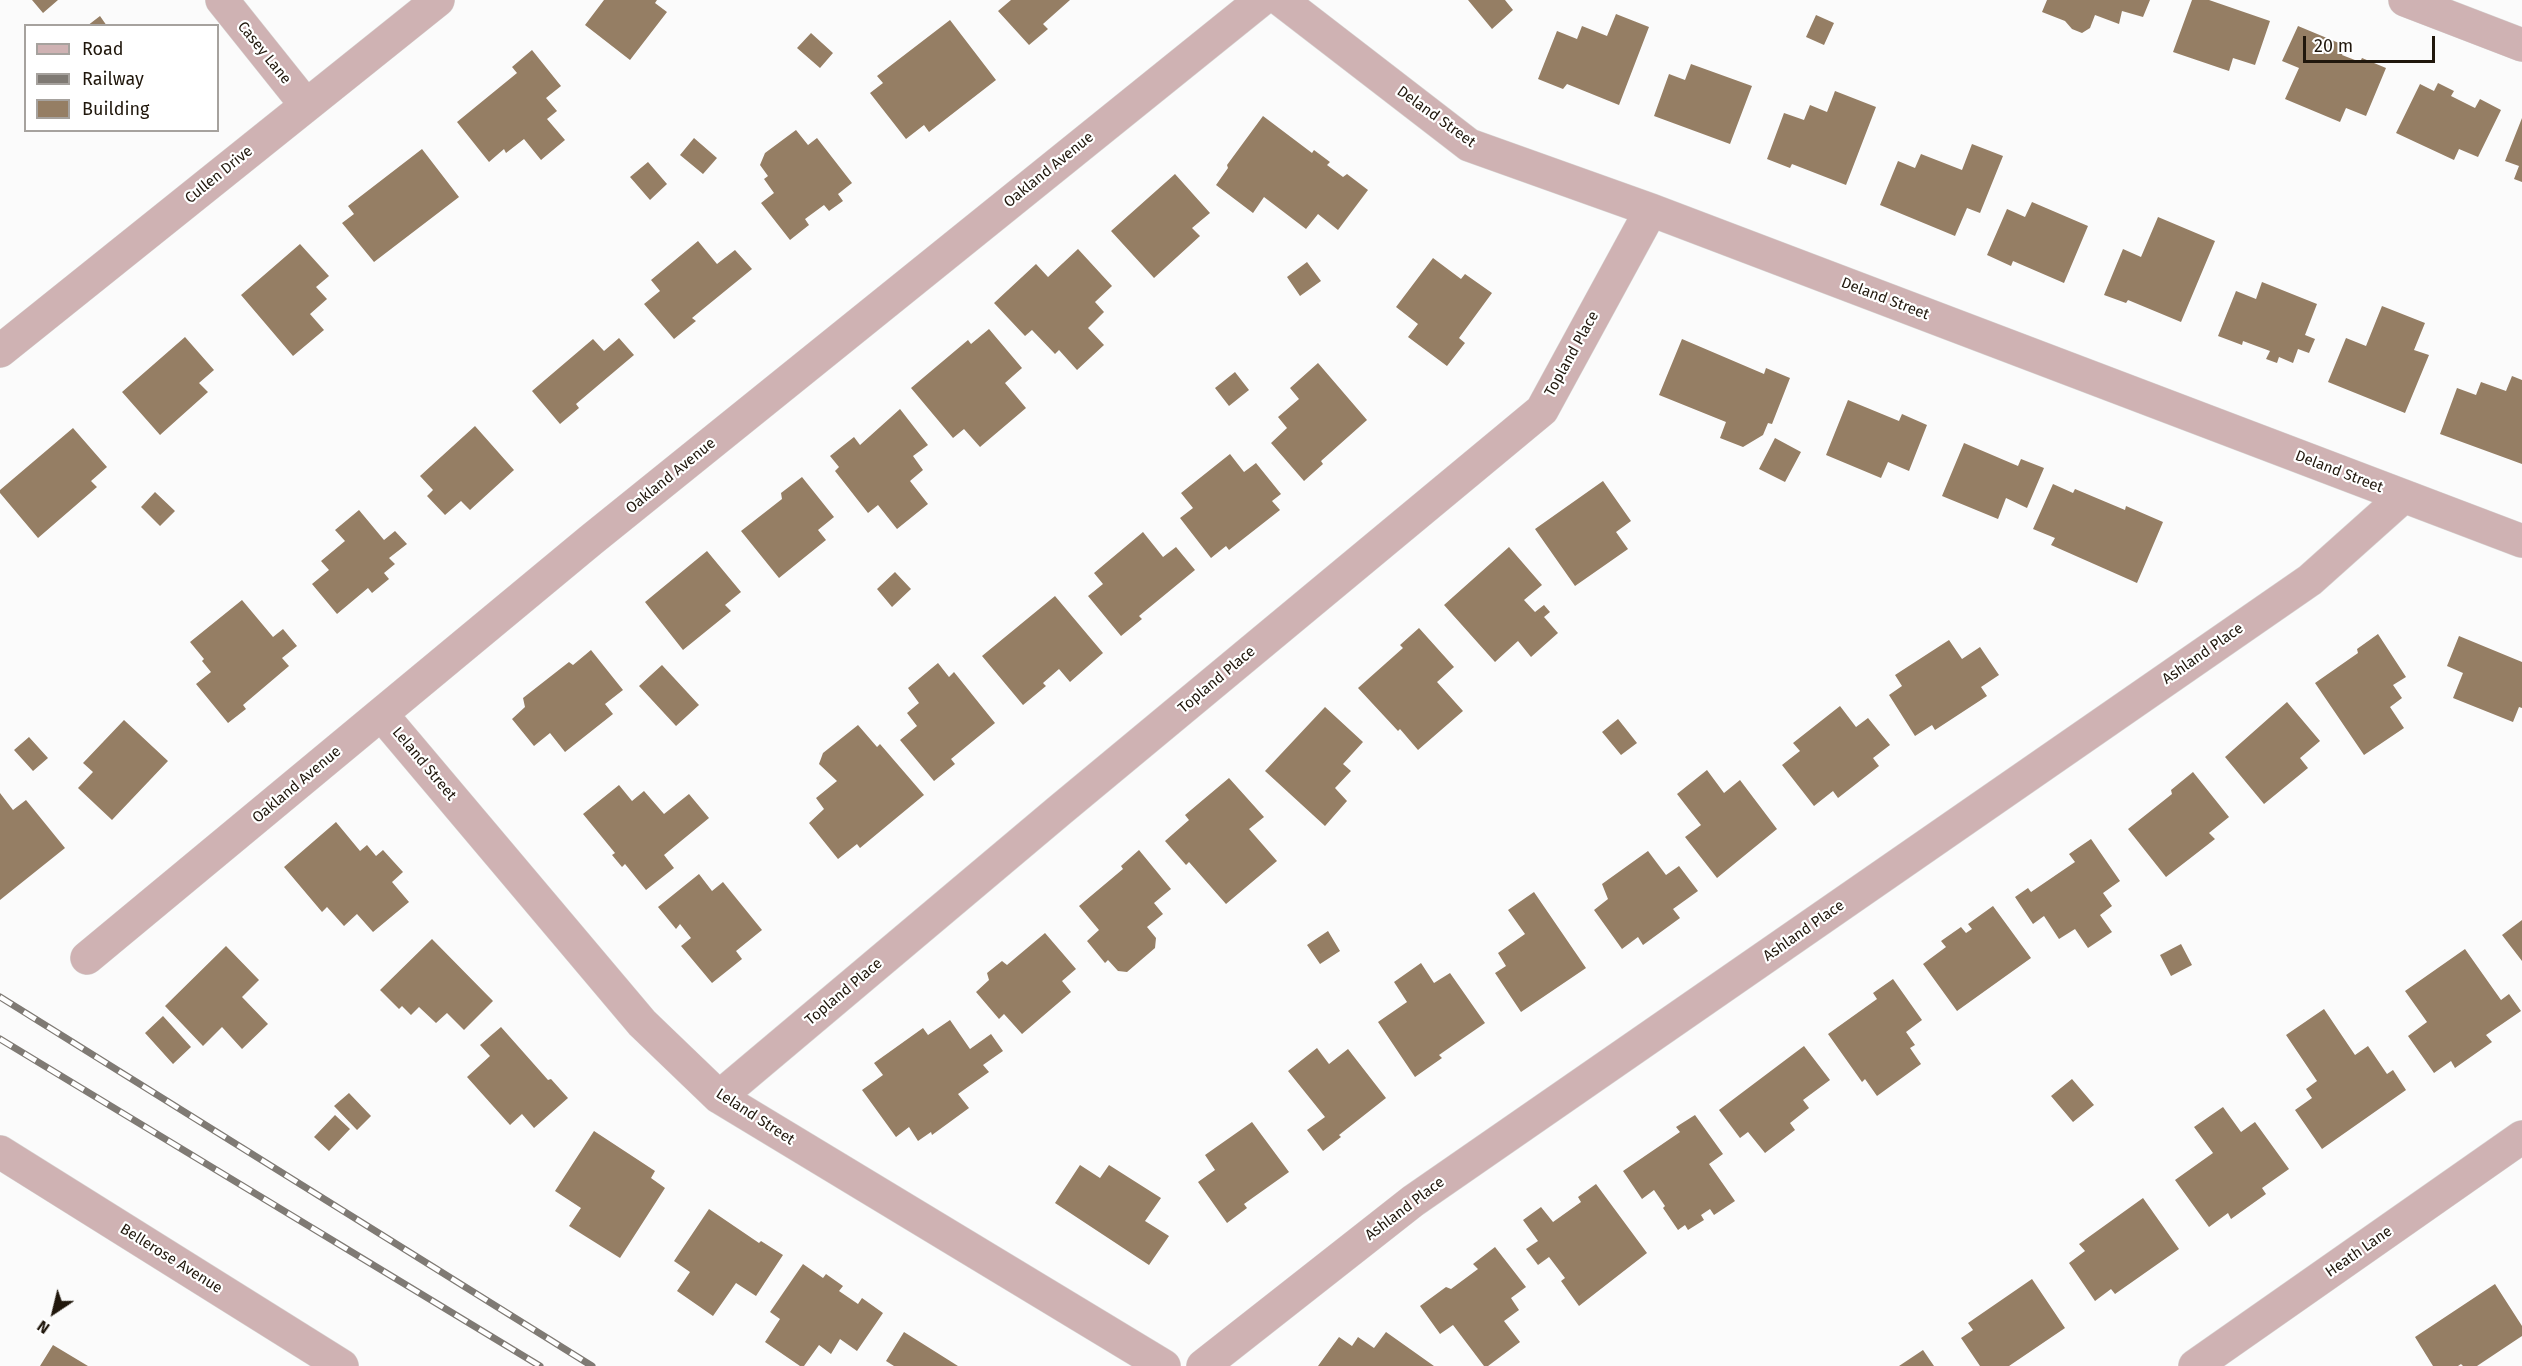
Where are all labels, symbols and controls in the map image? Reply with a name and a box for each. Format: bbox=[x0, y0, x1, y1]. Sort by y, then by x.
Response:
street label: Casey Lane bbox=[233, 18, 295, 88]
legend bbox=[24, 24, 219, 132]
scale bar bbox=[2306, 24, 2438, 62]
text: 20 m bbox=[2314, 35, 2353, 57]
text: Road bbox=[82, 38, 124, 60]
text: Railway bbox=[82, 68, 144, 90]
street label: Deland Street bbox=[1393, 82, 1479, 152]
text: Building bbox=[82, 98, 149, 120]
street label: Oakland Avenue bbox=[1001, 128, 1097, 212]
street label: Cullen Drive bbox=[182, 142, 256, 208]
street label: Deland Street bbox=[1838, 274, 1932, 324]
street label: Topland Place bbox=[1541, 308, 1603, 400]
street label: Oakland Avenue bbox=[623, 434, 719, 518]
street label: Deland Street bbox=[2292, 447, 2386, 497]
street label: Ashland Place bbox=[2159, 619, 2247, 689]
street label: Topland Place bbox=[1175, 643, 1259, 717]
street label: Leland Street bbox=[388, 724, 460, 804]
street label: Oakland Avenue bbox=[249, 743, 345, 827]
street label: Ashland Place bbox=[1760, 896, 1848, 966]
street label: Topland Place bbox=[802, 955, 886, 1029]
street label: Leland Street bbox=[712, 1085, 798, 1149]
street label: Ashland Place bbox=[1362, 1173, 1448, 1245]
street label: Bellerose Avenue bbox=[117, 1220, 225, 1298]
street label: Heath Lane bbox=[2322, 1223, 2396, 1281]
north arrow bbox=[24, 1282, 84, 1342]
text: N bbox=[34, 1316, 53, 1338]

